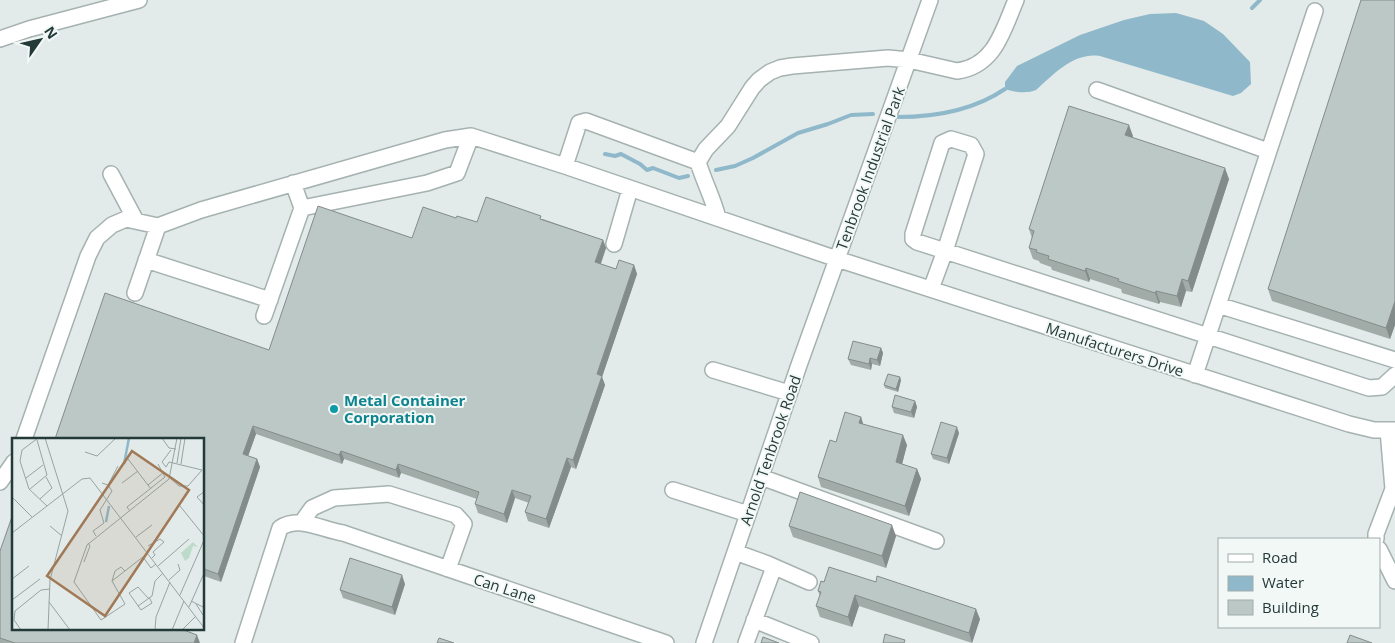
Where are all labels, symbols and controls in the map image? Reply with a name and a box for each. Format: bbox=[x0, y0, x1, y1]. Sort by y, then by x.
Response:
north arrow bbox=[15, 15, 65, 65]
text: N bbox=[40, 22, 62, 42]
street label: Tenbrook Industrial Park bbox=[831, 83, 909, 253]
street label: Manufacturers Drive bbox=[1044, 317, 1186, 381]
street label: Arnold Tenbrook Road bbox=[735, 372, 805, 528]
place label: Metal Container Corporation bbox=[344, 390, 466, 427]
marker: Metal Container Corporation bbox=[328, 403, 340, 415]
inset map bbox=[12, 438, 205, 630]
legend bbox=[1218, 538, 1380, 628]
text: Road bbox=[1262, 547, 1298, 567]
street label: Can Lane bbox=[471, 568, 539, 608]
text: Water bbox=[1262, 572, 1304, 592]
text: Building bbox=[1262, 597, 1319, 617]

